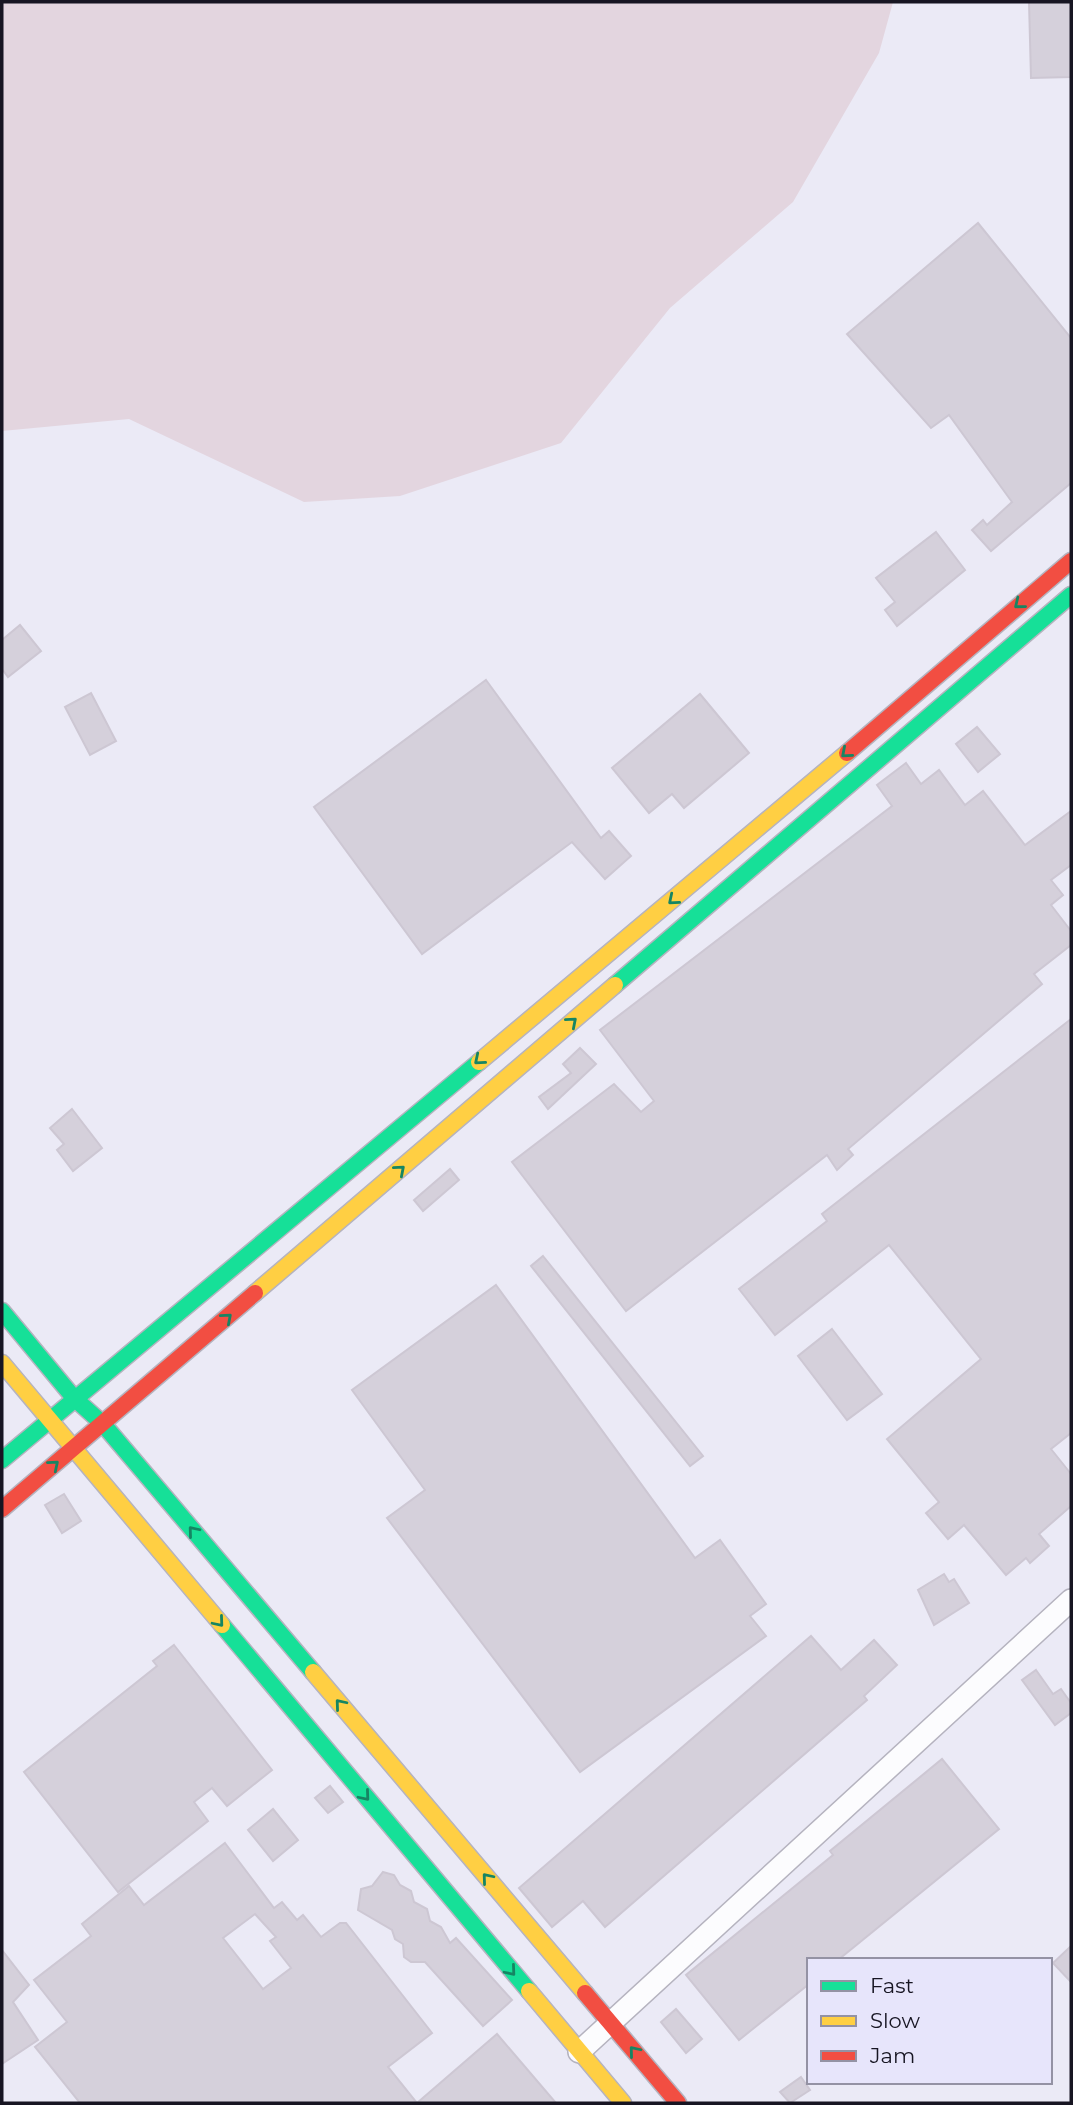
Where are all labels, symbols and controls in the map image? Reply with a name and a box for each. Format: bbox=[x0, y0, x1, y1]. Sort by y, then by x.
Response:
one-way arrow bbox=[1014, 596, 1027, 608]
one-way arrow bbox=[841, 745, 854, 757]
one-way arrow bbox=[668, 891, 680, 904]
one-way arrow bbox=[565, 1017, 577, 1030]
one-way arrow bbox=[474, 1052, 486, 1065]
one-way arrow bbox=[392, 1166, 405, 1178]
one-way arrow bbox=[219, 1314, 232, 1326]
one-way arrow bbox=[46, 1461, 59, 1473]
one-way arrow bbox=[188, 1526, 201, 1538]
one-way arrow bbox=[211, 1613, 223, 1626]
one-way arrow bbox=[336, 1699, 348, 1712]
one-way arrow bbox=[357, 1788, 369, 1801]
one-way arrow bbox=[483, 1873, 495, 1886]
legend bbox=[807, 1958, 1052, 2084]
one-way arrow bbox=[503, 1962, 515, 1975]
text: Fast bbox=[870, 1973, 914, 1998]
text: Slow bbox=[870, 2008, 920, 2033]
text: Jam bbox=[869, 2043, 915, 2068]
one-way arrow bbox=[630, 2047, 642, 2060]

